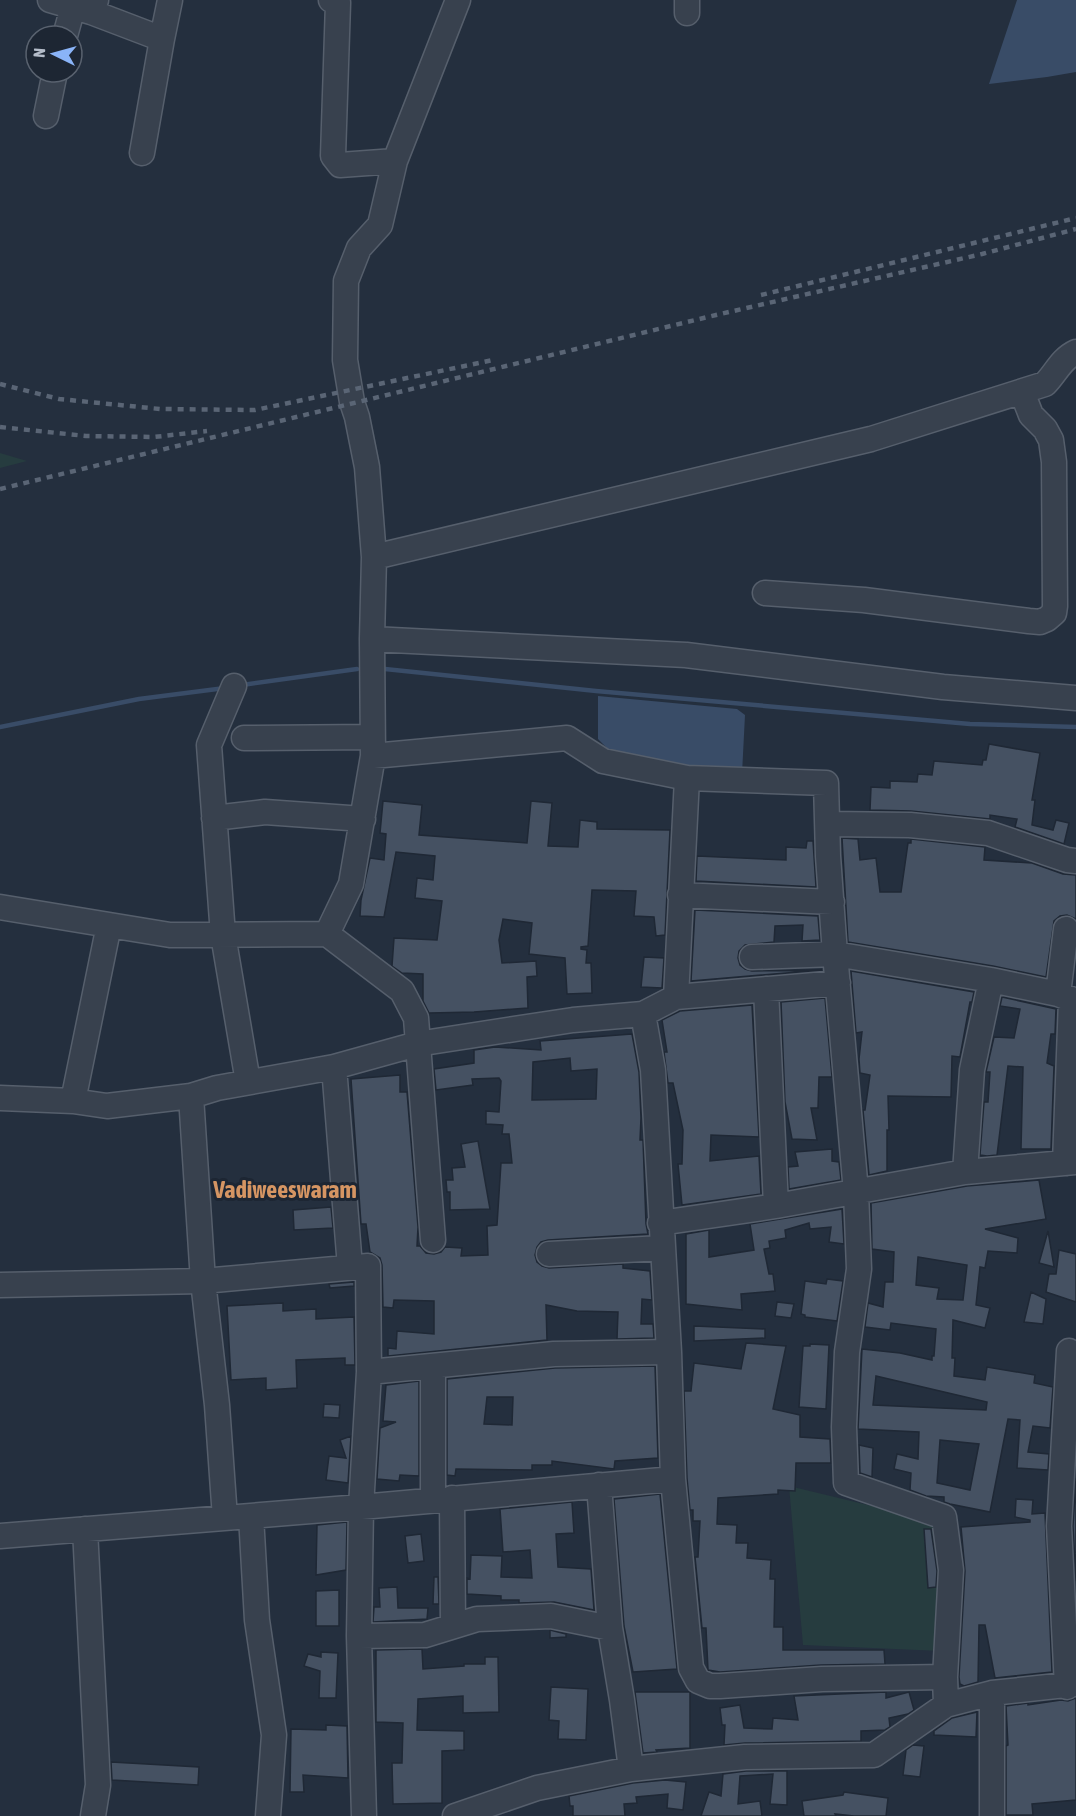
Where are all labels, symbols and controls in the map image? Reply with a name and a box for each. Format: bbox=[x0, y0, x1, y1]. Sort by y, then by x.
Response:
north arrow bbox=[24, 24, 84, 84]
text: N bbox=[30, 47, 48, 58]
district label: Vadiweeswaram bbox=[212, 1176, 357, 1203]

